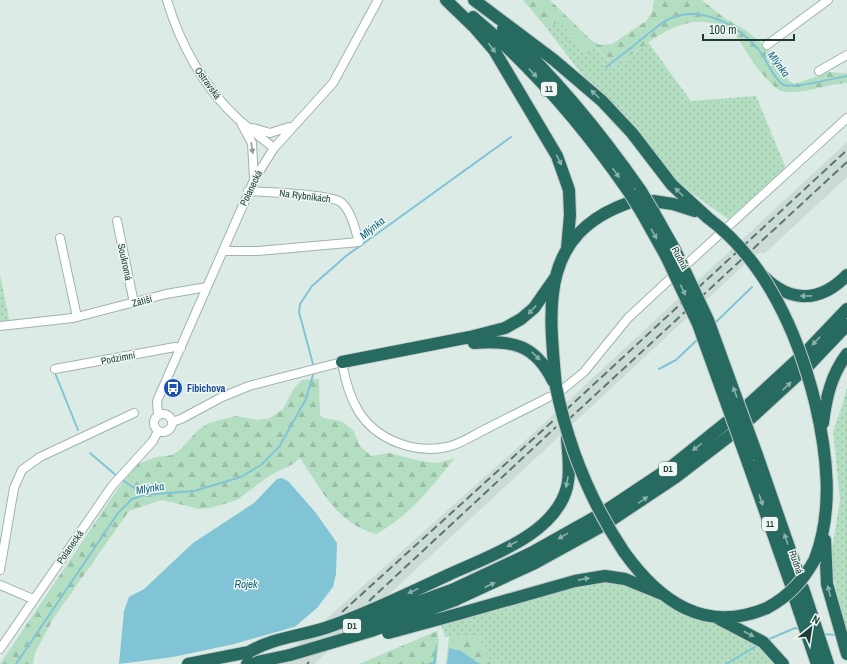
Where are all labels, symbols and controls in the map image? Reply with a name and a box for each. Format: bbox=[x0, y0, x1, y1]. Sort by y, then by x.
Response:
scale bar bbox=[703, 16, 794, 42]
text: 100 m bbox=[709, 22, 736, 38]
one-way arrow bbox=[488, 43, 496, 54]
water label: Mlýnka bbox=[765, 48, 793, 80]
street label: Ostravská bbox=[192, 64, 224, 102]
one-way arrow bbox=[528, 68, 538, 78]
road number: 11 bbox=[541, 82, 557, 96]
one-way arrow bbox=[590, 89, 600, 98]
one-way arrow bbox=[249, 142, 255, 154]
one-way arrow bbox=[556, 154, 562, 165]
street label: Polanecká bbox=[237, 168, 265, 208]
one-way arrow bbox=[612, 168, 620, 178]
street label: Na Rybníkách bbox=[279, 186, 331, 206]
one-way arrow bbox=[674, 187, 684, 197]
water label: Mlýnka bbox=[356, 214, 388, 242]
one-way arrow bbox=[651, 228, 657, 240]
street label: Soukromá bbox=[115, 242, 135, 282]
street label: Rudná bbox=[669, 244, 692, 272]
one-way arrow bbox=[680, 285, 686, 296]
street label: Zátiší bbox=[130, 292, 154, 310]
one-way arrow bbox=[799, 293, 812, 299]
one-way arrow bbox=[528, 305, 537, 315]
one-way arrow bbox=[811, 336, 821, 346]
street label: Podzimní bbox=[100, 348, 137, 368]
one-way arrow bbox=[531, 352, 541, 361]
bus stop icon: Fibichova bbox=[162, 377, 184, 399]
one-way arrow bbox=[781, 381, 792, 390]
place label: Fibichova bbox=[187, 382, 226, 395]
one-way arrow bbox=[732, 386, 738, 398]
one-way arrow bbox=[692, 443, 702, 451]
road number: D1 bbox=[659, 462, 677, 476]
one-way arrow bbox=[564, 476, 570, 489]
water label: Mlýnka bbox=[135, 479, 165, 497]
one-way arrow bbox=[759, 494, 765, 506]
one-way arrow bbox=[638, 496, 648, 504]
road number: 11 bbox=[762, 517, 778, 531]
street label: Polanecká bbox=[54, 527, 87, 566]
one-way arrow bbox=[557, 532, 568, 539]
one-way arrow bbox=[783, 533, 789, 545]
one-way arrow bbox=[506, 541, 518, 547]
street label: Rudná bbox=[786, 548, 806, 576]
one-way arrow bbox=[578, 576, 590, 582]
water label: Rojek bbox=[234, 577, 258, 591]
one-way arrow bbox=[485, 582, 496, 588]
one-way arrow bbox=[826, 584, 832, 596]
one-way arrow bbox=[407, 588, 418, 594]
north arrow bbox=[791, 608, 831, 648]
text: N bbox=[810, 612, 822, 627]
road number: D1 bbox=[343, 619, 361, 633]
one-way arrow bbox=[743, 630, 755, 637]

